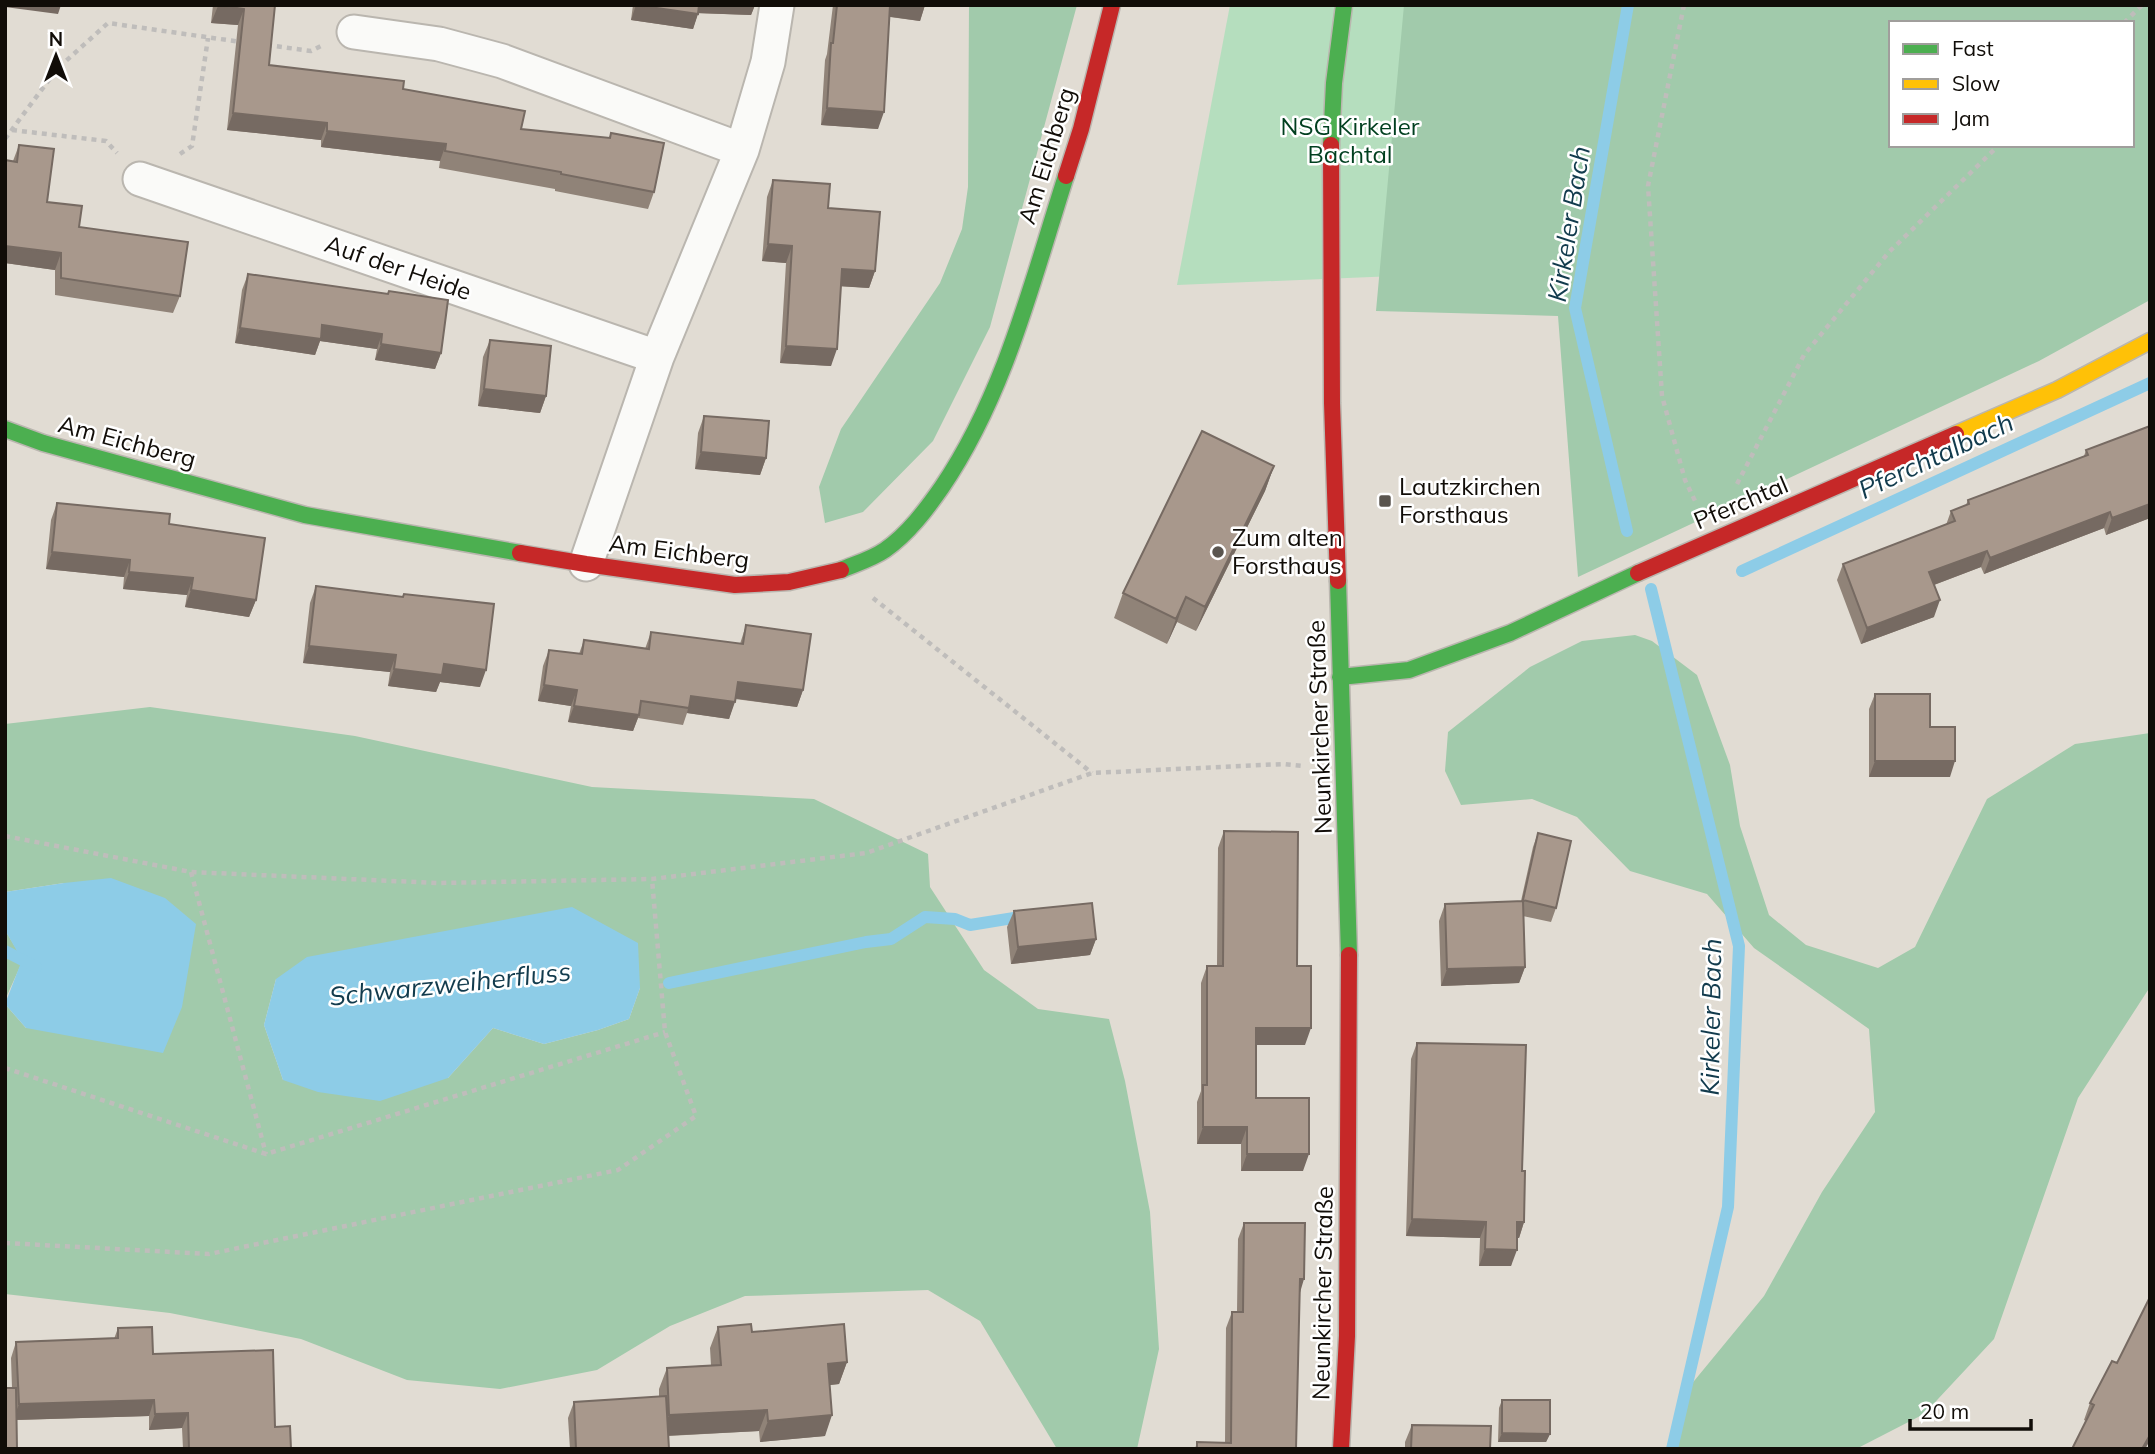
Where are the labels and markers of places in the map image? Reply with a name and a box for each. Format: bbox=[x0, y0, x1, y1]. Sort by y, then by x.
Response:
place label: Lautzkirchen Forsthaus bbox=[1399, 471, 1541, 529]
marker: Lautzkirchen Forsthaus bbox=[1377, 493, 1393, 509]
place label: Zum alten Forsthaus bbox=[1232, 522, 1343, 580]
marker: Zum alten Forsthaus bbox=[1210, 544, 1226, 560]

